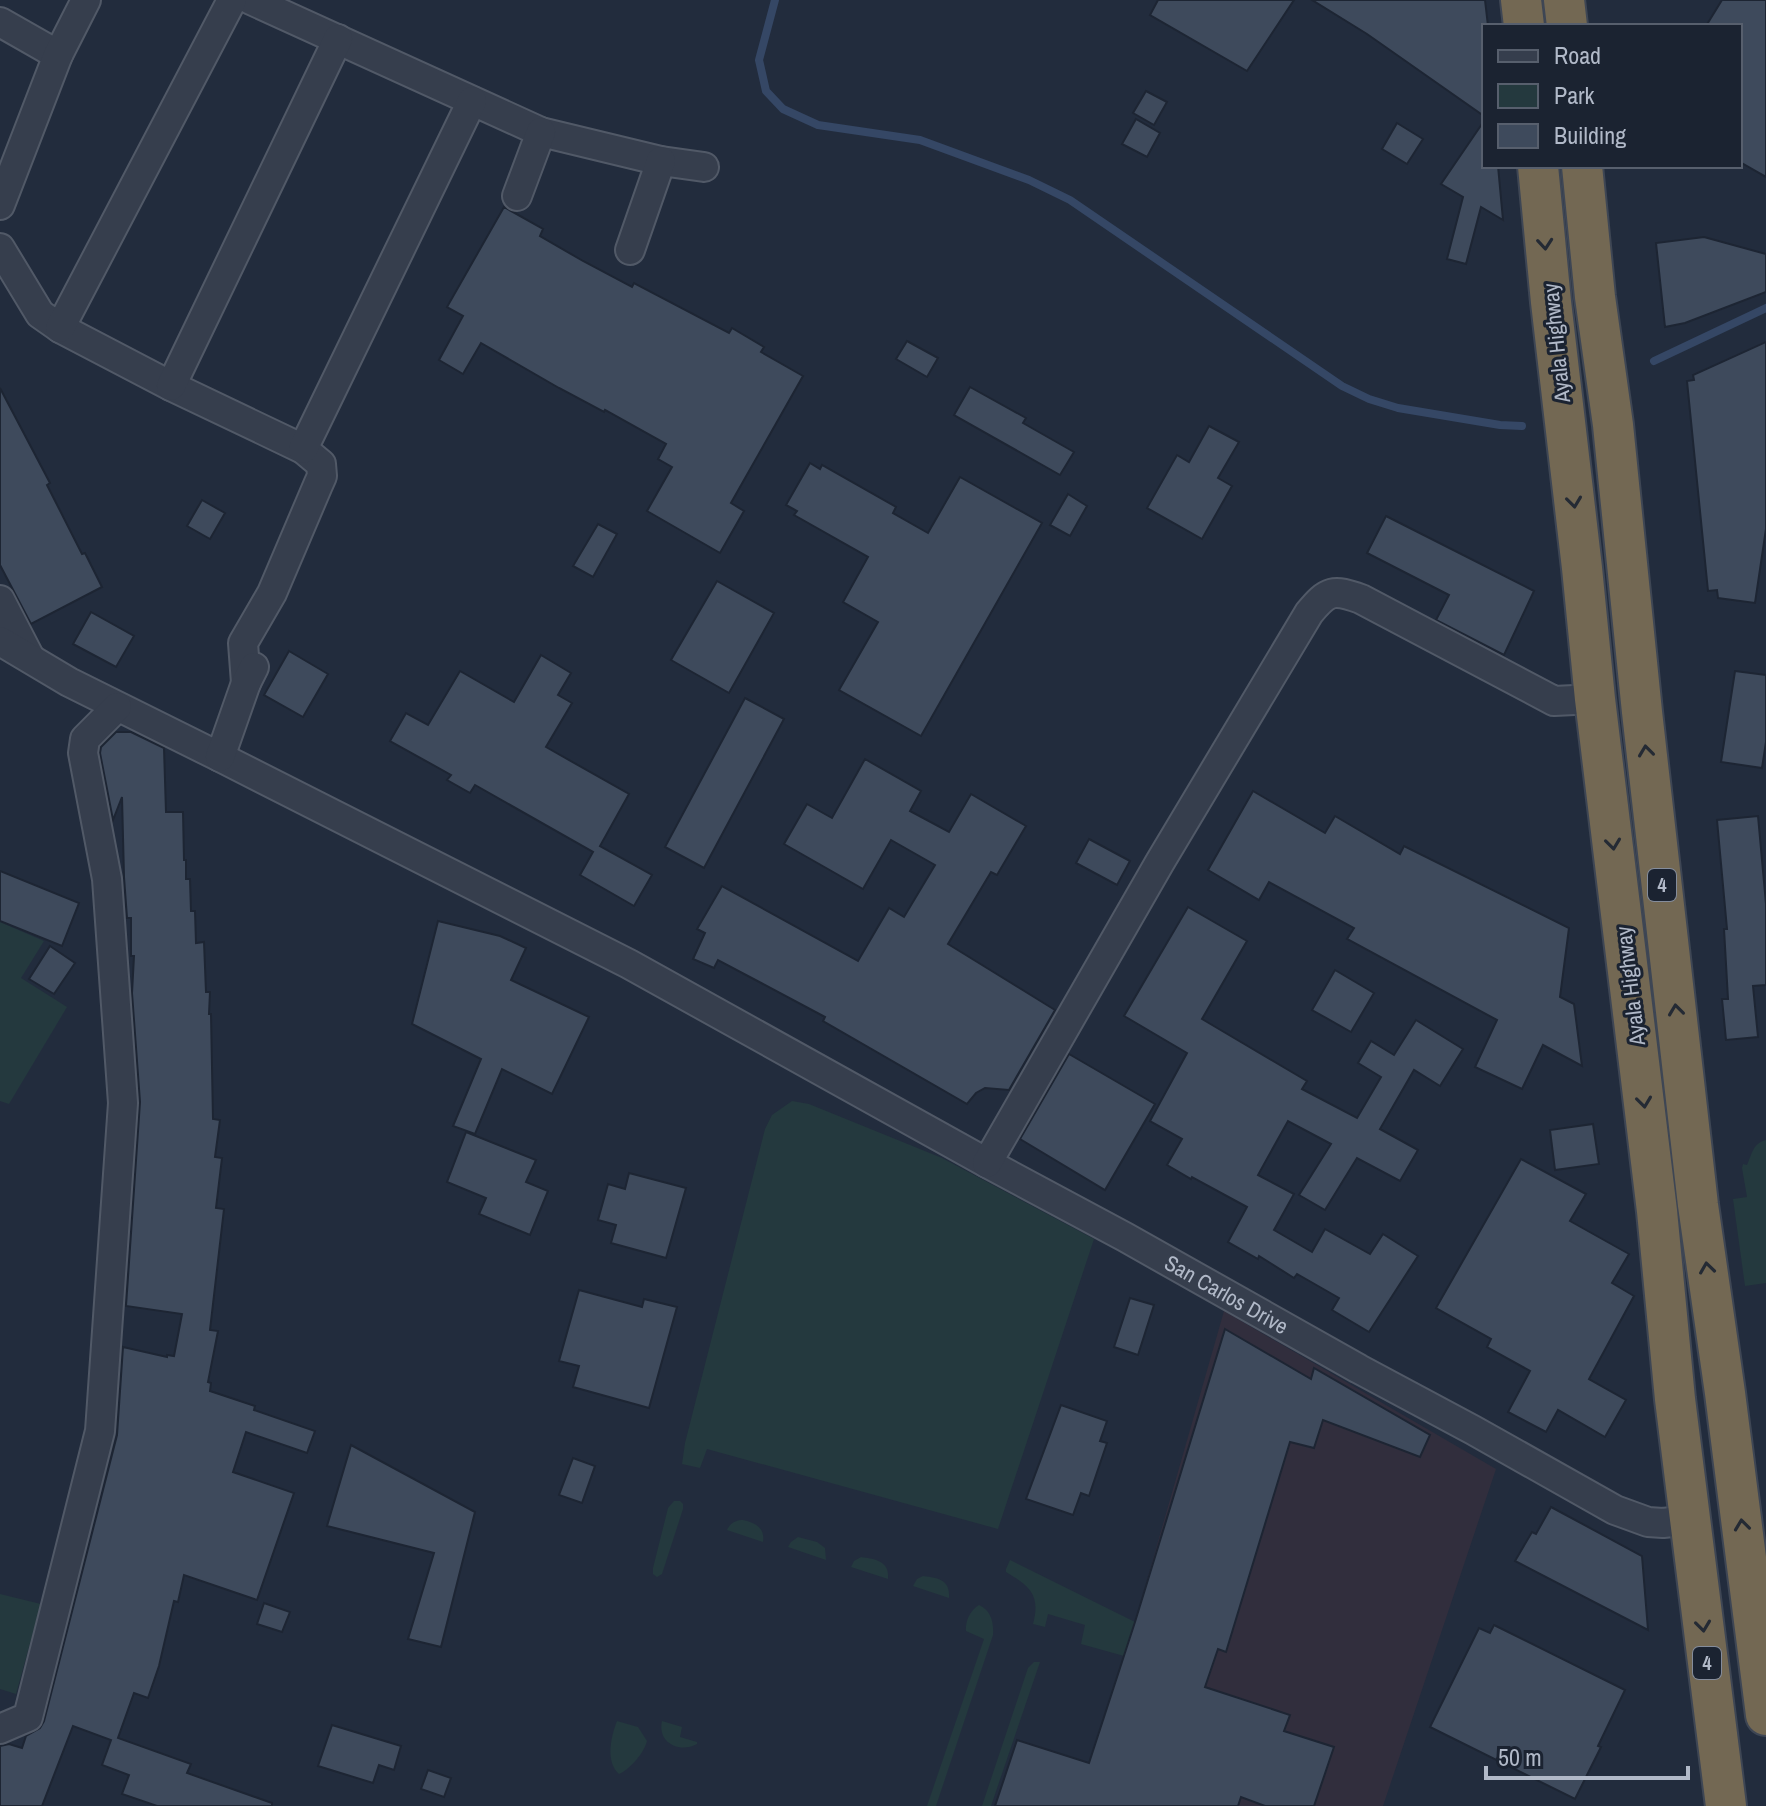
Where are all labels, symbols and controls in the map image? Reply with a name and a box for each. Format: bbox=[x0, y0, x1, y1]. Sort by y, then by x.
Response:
legend bbox=[1482, 24, 1742, 168]
text: Road bbox=[1554, 39, 1601, 71]
text: Park bbox=[1554, 79, 1595, 111]
text: Building bbox=[1554, 119, 1626, 151]
one-way arrow bbox=[1537, 238, 1554, 251]
street label: Ayala Highway bbox=[1535, 282, 1577, 405]
one-way arrow bbox=[1566, 496, 1583, 509]
one-way arrow bbox=[1638, 744, 1655, 757]
one-way arrow bbox=[1604, 838, 1621, 851]
road number: 4 bbox=[1648, 869, 1676, 901]
street label: Ayala Highway bbox=[1608, 925, 1652, 1048]
one-way arrow bbox=[1668, 1003, 1685, 1017]
one-way arrow bbox=[1635, 1095, 1652, 1109]
street label: San Carlos Drive bbox=[1159, 1247, 1294, 1341]
one-way arrow bbox=[1699, 1261, 1716, 1275]
one-way arrow bbox=[1733, 1518, 1750, 1531]
one-way arrow bbox=[1694, 1619, 1711, 1632]
road number: 4 bbox=[1693, 1647, 1721, 1679]
scale bar bbox=[1486, 1730, 1688, 1780]
text: 50 m bbox=[1498, 1741, 1542, 1773]

